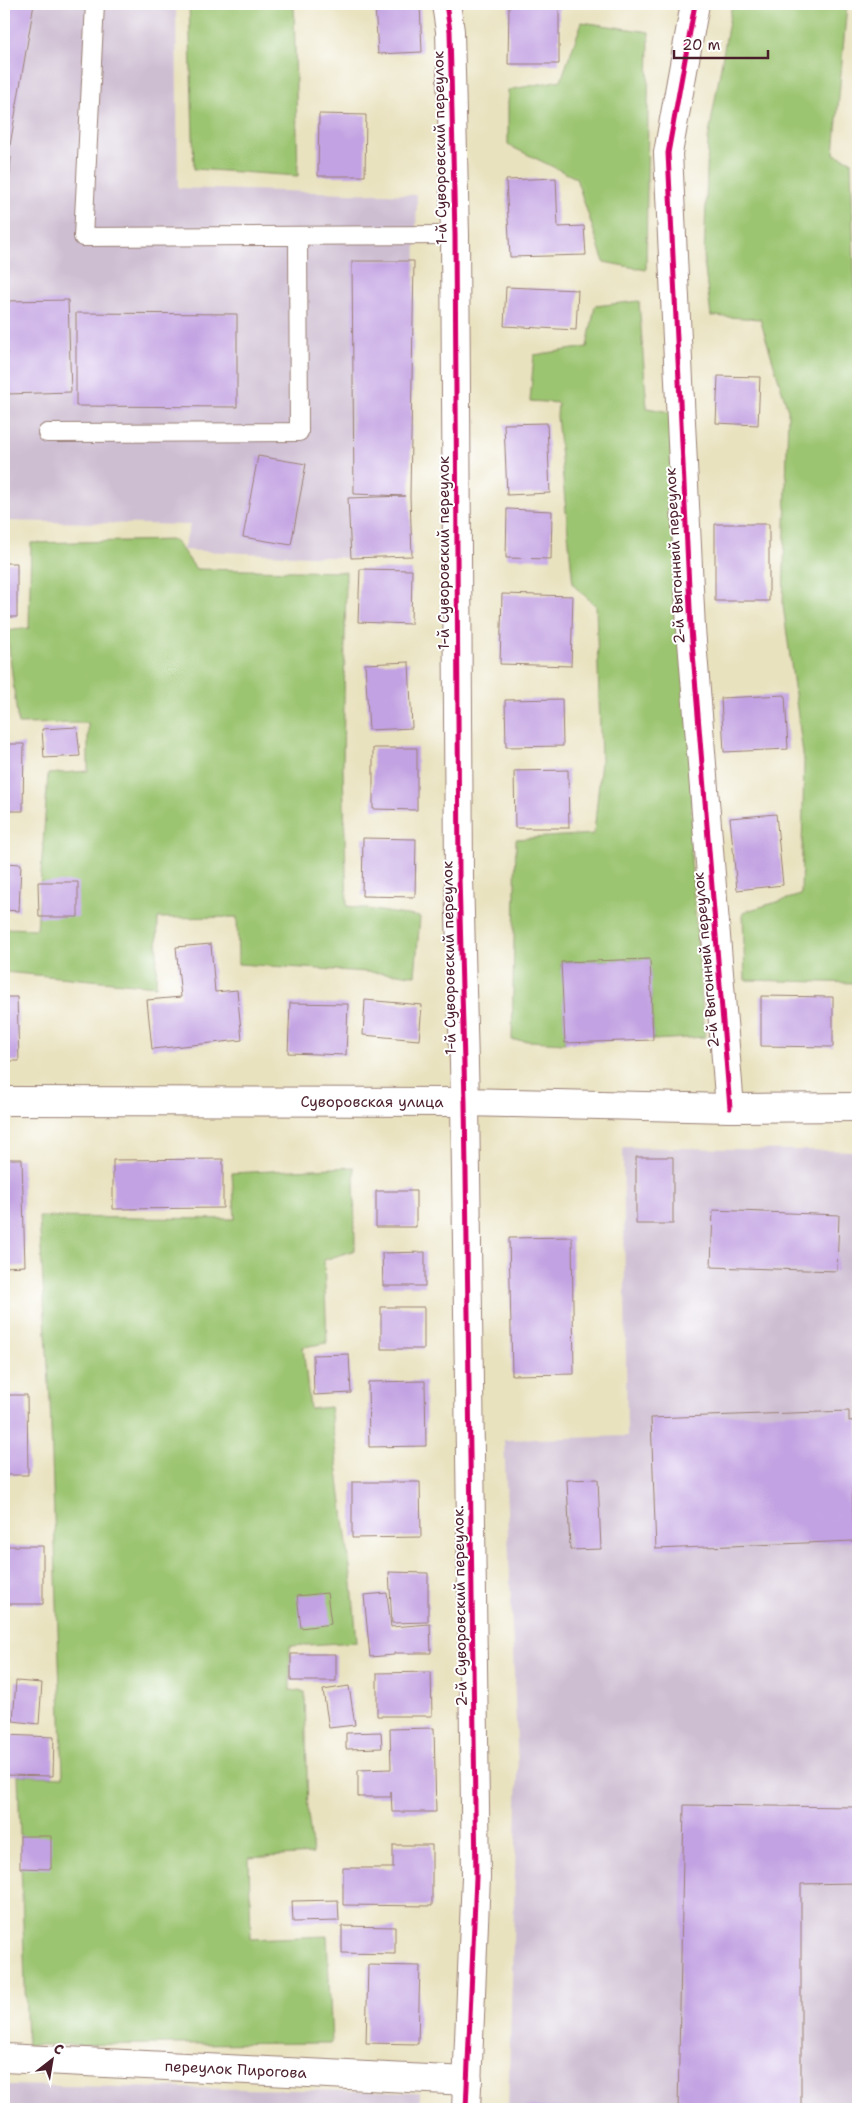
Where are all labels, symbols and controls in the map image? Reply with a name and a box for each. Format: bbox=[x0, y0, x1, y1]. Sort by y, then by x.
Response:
scale bar bbox=[674, 28, 768, 60]
text: 20 m bbox=[682, 35, 721, 55]
street label: 1-й Суворовский переулок bbox=[428, 51, 452, 245]
street label: 1-й Суворовский переулок bbox=[434, 456, 454, 650]
street label: 2-й Выгонный переулок bbox=[660, 467, 690, 645]
street label: 1-й Суворовский переулок bbox=[437, 861, 461, 1055]
street label: 2-й Выгонный переулок bbox=[688, 871, 724, 1049]
street label: Суворовская улица bbox=[300, 1092, 444, 1112]
street label: 2-й Суворовский переулок. bbox=[448, 1505, 472, 1707]
north arrow bbox=[28, 2036, 78, 2086]
text: С bbox=[50, 2039, 67, 2059]
street label: переулок Пирогова bbox=[164, 2056, 308, 2083]

